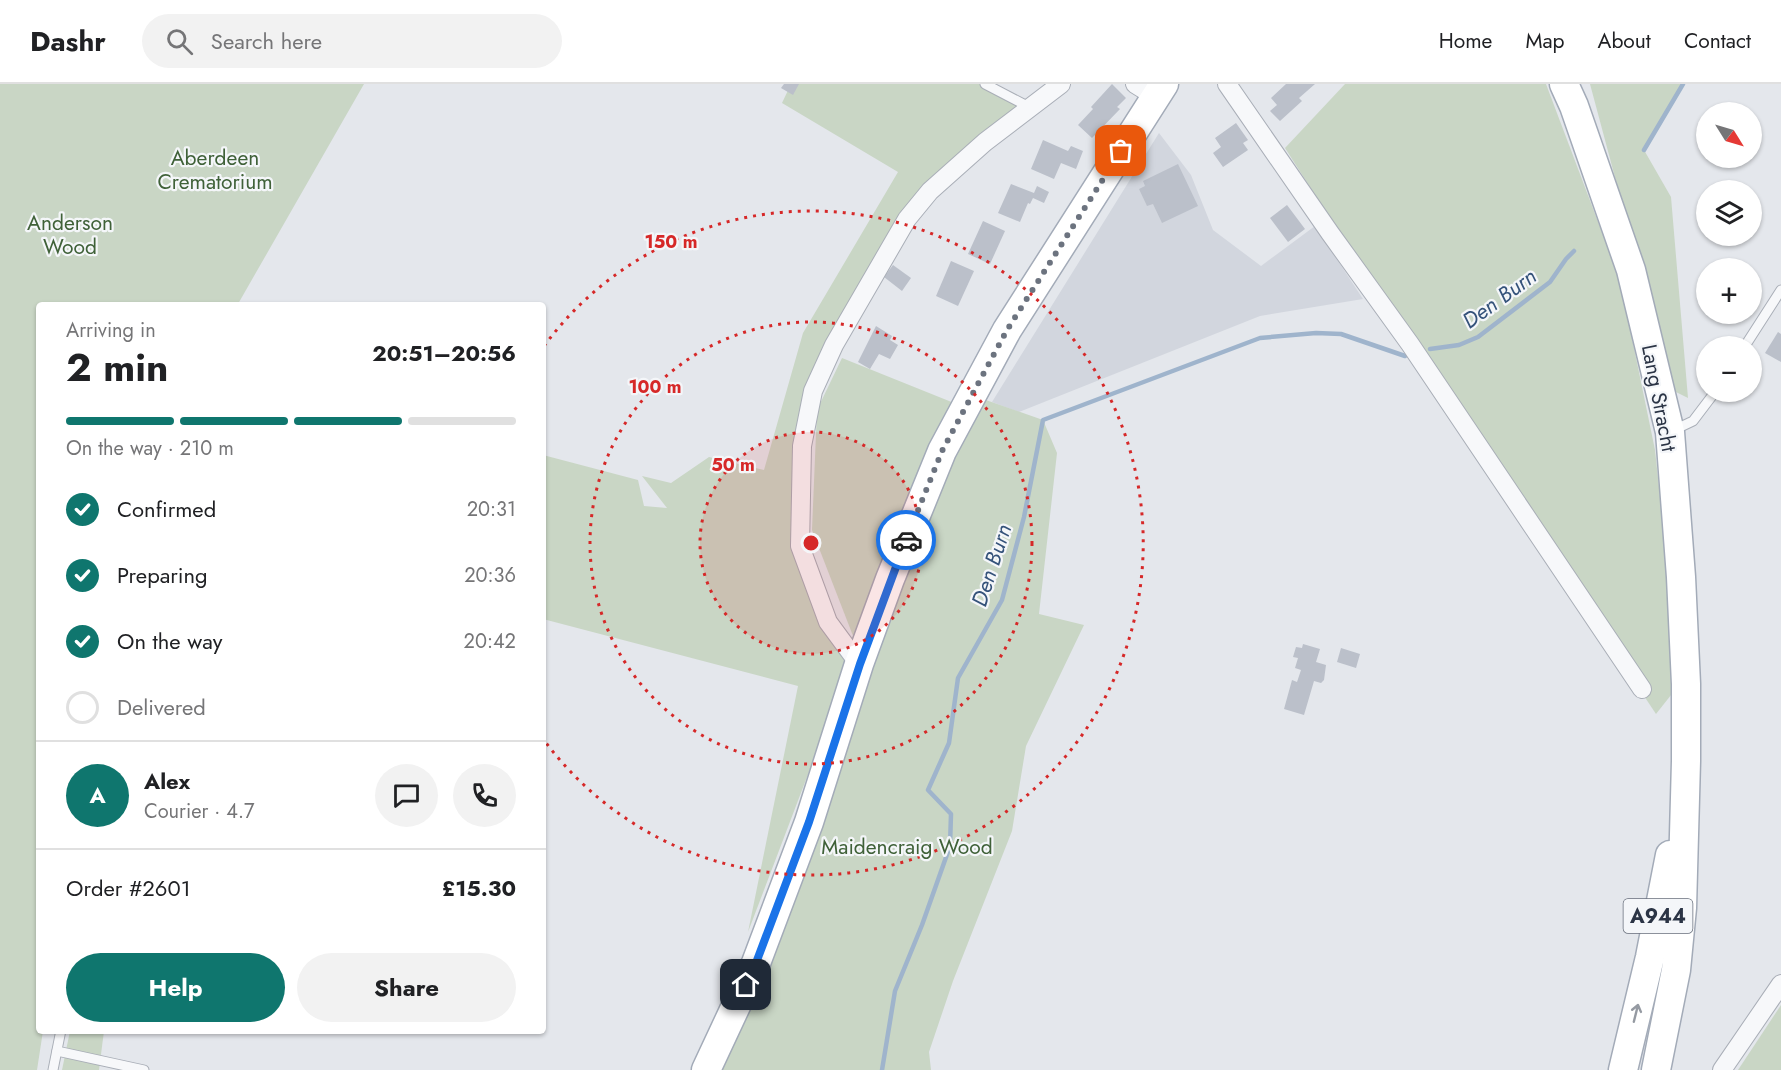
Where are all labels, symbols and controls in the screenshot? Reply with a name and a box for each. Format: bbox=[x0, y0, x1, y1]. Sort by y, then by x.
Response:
search box bbox=[142, 14, 562, 68]
text: Dashr bbox=[30, 21, 106, 62]
icon: search bbox=[163, 25, 196, 58]
text: Search here bbox=[211, 25, 322, 57]
text: Home bbox=[1439, 26, 1492, 56]
text: Map bbox=[1525, 26, 1565, 56]
text: About bbox=[1598, 26, 1651, 56]
text: Contact bbox=[1684, 26, 1751, 56]
north arrow bbox=[1696, 102, 1762, 168]
map controls bbox=[1696, 102, 1762, 402]
pin bbox=[1095, 125, 1146, 176]
icon: bag bbox=[1104, 134, 1137, 167]
park label: Aberdeen Crematorium bbox=[157, 143, 273, 197]
button: layers bbox=[1696, 180, 1762, 246]
park label: Anderson Wood bbox=[27, 208, 113, 262]
text: 150 m bbox=[645, 229, 697, 255]
button: + bbox=[1696, 258, 1762, 324]
water label: Den Burn bbox=[1455, 260, 1543, 336]
text: Arriving in bbox=[66, 316, 156, 345]
button: − bbox=[1696, 336, 1762, 402]
text: 20:51–20:56 bbox=[372, 337, 516, 369]
text: 2 min bbox=[66, 339, 168, 396]
street label: Lang Stracht bbox=[1634, 342, 1684, 454]
text: 100 m bbox=[628, 374, 682, 400]
text: On the way · 210 m bbox=[66, 434, 234, 463]
text: 50 m bbox=[711, 452, 755, 478]
icon: check bbox=[66, 493, 99, 526]
text: Confirmed bbox=[117, 493, 216, 525]
text: 20:31 bbox=[467, 495, 516, 524]
courier bbox=[876, 510, 936, 570]
water label: Den Burn bbox=[963, 520, 1019, 610]
icon: car bbox=[890, 524, 923, 557]
centre of rings bbox=[801, 533, 821, 553]
icon: check bbox=[66, 559, 99, 592]
text: Preparing bbox=[117, 559, 208, 591]
text: 20:36 bbox=[464, 561, 516, 590]
icon: check bbox=[66, 625, 99, 658]
text: On the way bbox=[117, 625, 222, 657]
text: 20:42 bbox=[464, 627, 516, 656]
text: Delivered bbox=[117, 691, 206, 723]
button: chat bbox=[375, 764, 438, 827]
button: phone bbox=[453, 764, 516, 827]
text: Alex bbox=[144, 765, 190, 797]
text: A bbox=[89, 779, 106, 811]
text: Courier · 4.7 bbox=[144, 797, 255, 826]
park label: Maidencraig Wood bbox=[821, 832, 993, 862]
text: Order #2601 bbox=[66, 872, 191, 904]
text: £15.30 bbox=[442, 872, 516, 904]
road number: A944 bbox=[1624, 899, 1692, 933]
button: Help bbox=[66, 953, 285, 1022]
button: Share bbox=[297, 953, 516, 1022]
pin bbox=[720, 959, 771, 1010]
icon: home bbox=[729, 968, 762, 1001]
one-way arrow bbox=[1631, 1004, 1643, 1023]

